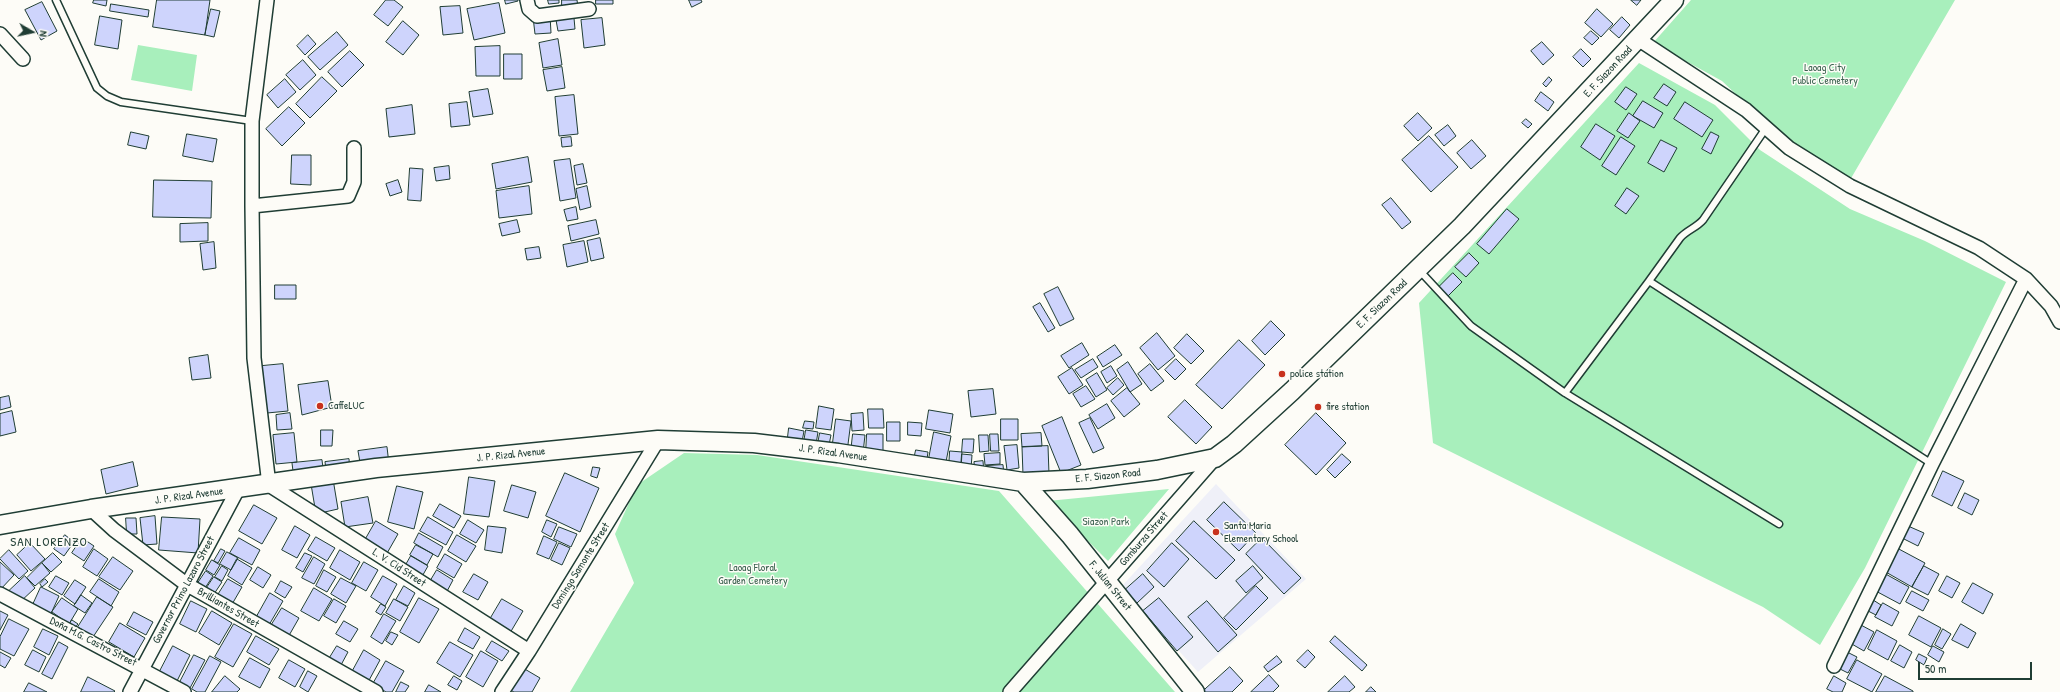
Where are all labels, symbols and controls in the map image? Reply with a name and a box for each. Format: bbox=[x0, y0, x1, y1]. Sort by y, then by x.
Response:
north arrow bbox=[12, 12, 52, 52]
text: N bbox=[36, 30, 51, 38]
street label: E. F. Siazon Road bbox=[1581, 44, 1635, 100]
park label: Laoag City Public Cemetery bbox=[1792, 61, 1858, 87]
street label: E. F. Siazon Road bbox=[1354, 277, 1410, 331]
place label: police station bbox=[1290, 367, 1344, 381]
marker: police station bbox=[1277, 369, 1287, 379]
place label: CaffeLUC bbox=[328, 399, 365, 413]
place label: fire station bbox=[1326, 400, 1370, 414]
marker: CaffeLUC bbox=[315, 401, 325, 411]
marker: fire station bbox=[1313, 402, 1323, 412]
street label: J. P. Rizal Avenue bbox=[798, 442, 868, 464]
street label: J. P. Rizal Avenue bbox=[476, 445, 546, 465]
street label: E. F. Siazon Road bbox=[1075, 466, 1141, 486]
street label: J. P. Rizal Avenue bbox=[154, 485, 224, 507]
street label: Gomburza Street bbox=[1117, 509, 1171, 569]
park label: Siazon Park bbox=[1083, 515, 1129, 529]
place label: Santa Maria Elementary School bbox=[1224, 519, 1298, 545]
street label: Domingo Samonte Street bbox=[549, 521, 613, 611]
marker: Santa Maria Elementary School bbox=[1211, 527, 1221, 537]
street label: Governor Primo Lazaro Street bbox=[150, 534, 218, 646]
district label: SAN LORENZO bbox=[10, 535, 88, 551]
street label: L. V. Cid Street bbox=[370, 546, 428, 590]
street label: F. Julian Street bbox=[1086, 558, 1134, 614]
park label: Laoag Floral Garden Cemetery bbox=[718, 561, 788, 587]
street label: Brilliantes Street bbox=[195, 585, 261, 631]
street label: Doña M.G. Castro Street bbox=[47, 614, 139, 670]
scale bar bbox=[1920, 654, 2034, 680]
text: 50 m bbox=[1925, 660, 1946, 677]

